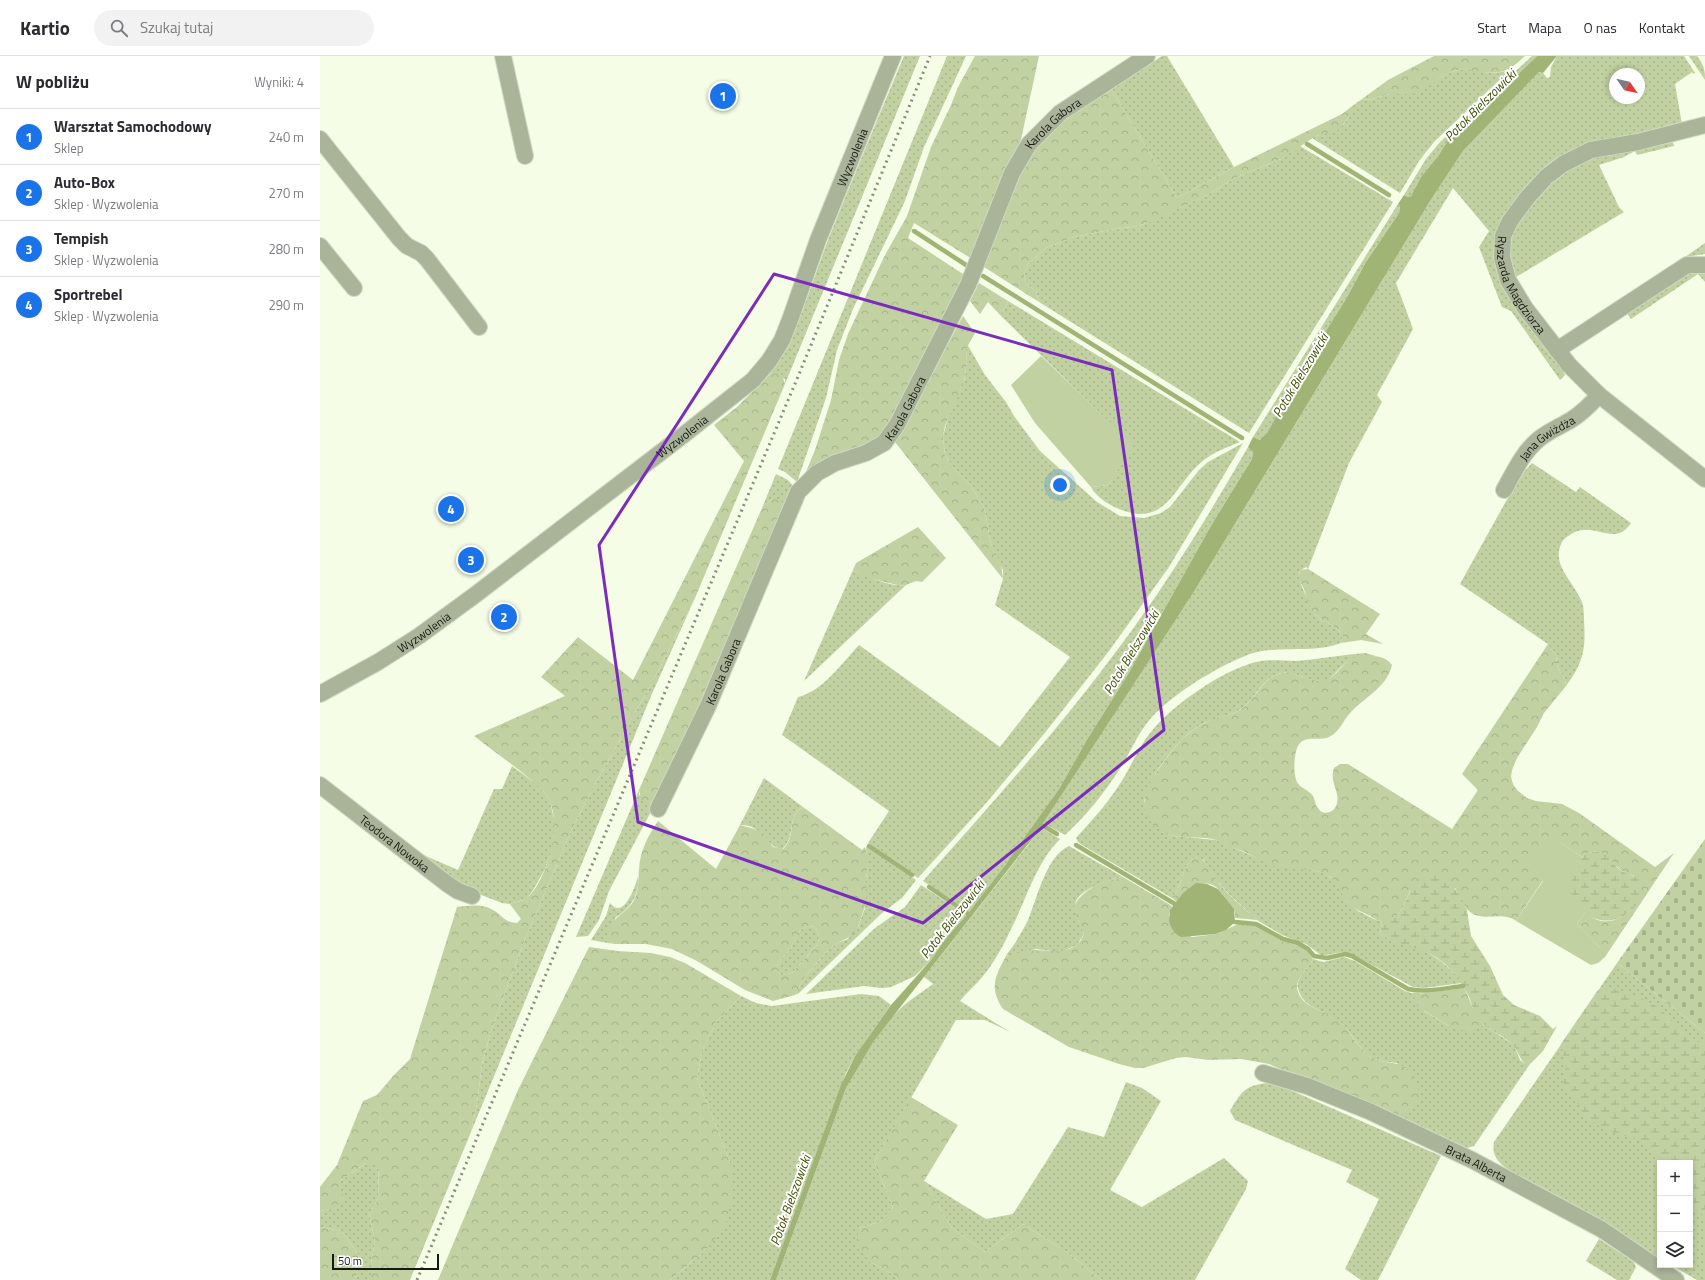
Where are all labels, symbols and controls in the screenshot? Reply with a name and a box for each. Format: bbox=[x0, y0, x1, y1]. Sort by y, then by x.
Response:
search box bbox=[94, 10, 374, 46]
text: Kartio bbox=[20, 13, 70, 42]
text: Szukaj tutaj bbox=[140, 16, 213, 39]
icon: search bbox=[108, 17, 130, 39]
text: Start bbox=[1477, 17, 1506, 38]
text: Mapa bbox=[1528, 17, 1561, 38]
text: O nas bbox=[1583, 17, 1617, 38]
text: Kontakt bbox=[1639, 17, 1685, 38]
water label: Potok Bielszowicki bbox=[1439, 63, 1522, 146]
north arrow bbox=[1609, 68, 1645, 104]
text: W pobliżu bbox=[16, 69, 89, 95]
text: Wyniki: 4 bbox=[254, 72, 304, 92]
pin: 1 bbox=[710, 81, 736, 111]
street label: Karola Gabora bbox=[1019, 92, 1085, 152]
text: Warsztat Samochodowy bbox=[54, 115, 211, 138]
street label: Wyzwolenia bbox=[831, 125, 872, 189]
text: 1 bbox=[25, 127, 33, 147]
text: 240 m bbox=[268, 127, 304, 147]
text: Sklep bbox=[54, 138, 84, 158]
text: Auto-Box bbox=[54, 171, 115, 194]
text: 2 bbox=[25, 183, 33, 203]
text: 270 m bbox=[268, 183, 304, 203]
text: Sklep · Wyzwolenia bbox=[54, 194, 159, 214]
text: Tempish bbox=[54, 227, 109, 250]
street label: Ryszarda Magdziorza bbox=[1492, 236, 1551, 338]
text: 3 bbox=[25, 239, 33, 259]
text: 280 m bbox=[268, 239, 304, 259]
text: Sklep · Wyzwolenia bbox=[54, 250, 159, 270]
text: Sportrebel bbox=[54, 283, 122, 306]
text: 4 bbox=[25, 295, 33, 315]
text: 290 m bbox=[268, 295, 304, 315]
text: Sklep · Wyzwolenia bbox=[54, 306, 159, 326]
water label: Potok Bielszowicki bbox=[1267, 328, 1334, 421]
street label: Karola Gabora bbox=[879, 373, 930, 444]
street label: Wyzwolenia bbox=[652, 410, 712, 462]
street label: Jana Gwiżdża bbox=[1514, 410, 1578, 464]
your location bbox=[1050, 475, 1070, 495]
pin: 4 bbox=[438, 494, 464, 524]
pin: 3 bbox=[458, 545, 484, 575]
pin: 2 bbox=[491, 602, 517, 632]
water label: Potok Bielszowicki bbox=[1098, 605, 1165, 698]
street label: Wyzwolenia bbox=[393, 607, 454, 657]
street label: Karola Gabora bbox=[700, 635, 745, 708]
street label: Teodora Nowoka bbox=[356, 810, 434, 877]
water label: Potok Bielszowicki bbox=[915, 874, 990, 963]
street label: Brata Alberta bbox=[1442, 1139, 1511, 1187]
water label: Potok Bielszowicki bbox=[764, 1151, 816, 1248]
map controls bbox=[1657, 1160, 1693, 1268]
button: + bbox=[1657, 1160, 1693, 1196]
button: − bbox=[1657, 1196, 1693, 1232]
button: layers bbox=[1657, 1232, 1693, 1268]
scale bar bbox=[332, 1252, 439, 1271]
text: 50 m bbox=[338, 1253, 362, 1269]

